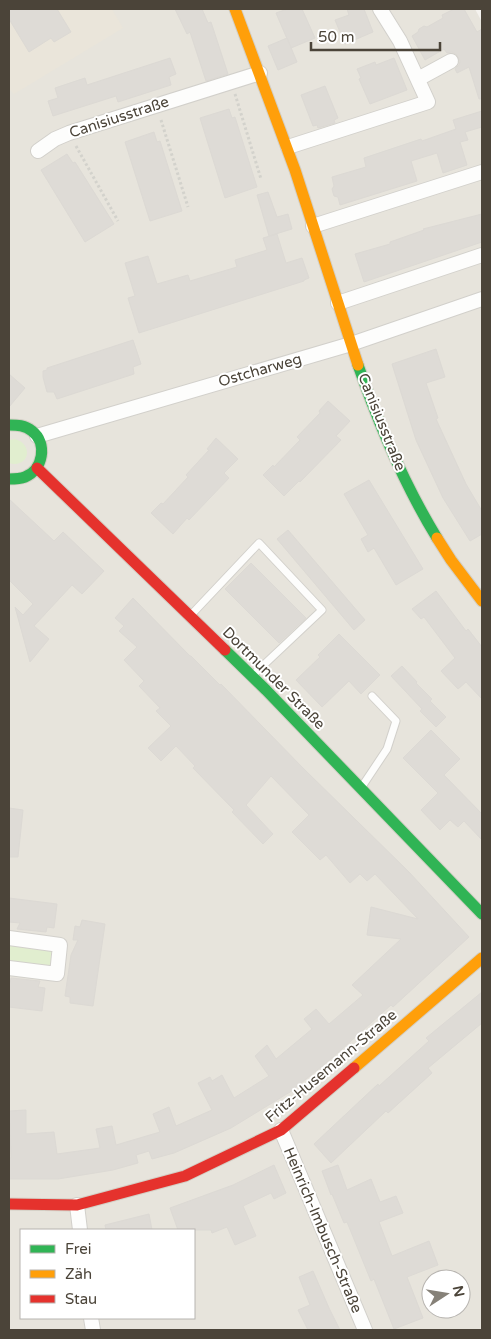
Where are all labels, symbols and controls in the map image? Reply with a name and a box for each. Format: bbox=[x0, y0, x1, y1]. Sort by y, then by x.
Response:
scale bar bbox=[311, 20, 440, 52]
text: 50 m bbox=[318, 28, 355, 46]
street label: Canisiusstraße bbox=[67, 92, 171, 142]
street label: Ostcharweg bbox=[216, 350, 304, 390]
street label: Canisiusstraße bbox=[354, 371, 410, 473]
street label: Dortmunder Straße bbox=[219, 623, 329, 733]
street label: Fritz-Husemann-Straße bbox=[262, 1006, 400, 1126]
street label: Heinrich-Imbusch-Straße bbox=[280, 1144, 366, 1316]
legend bbox=[20, 1229, 195, 1319]
text: Frei bbox=[65, 1240, 91, 1258]
text: Zäh bbox=[65, 1265, 92, 1283]
north arrow bbox=[421, 1269, 471, 1319]
text: N bbox=[449, 1284, 468, 1299]
text: Stau bbox=[65, 1290, 97, 1308]

